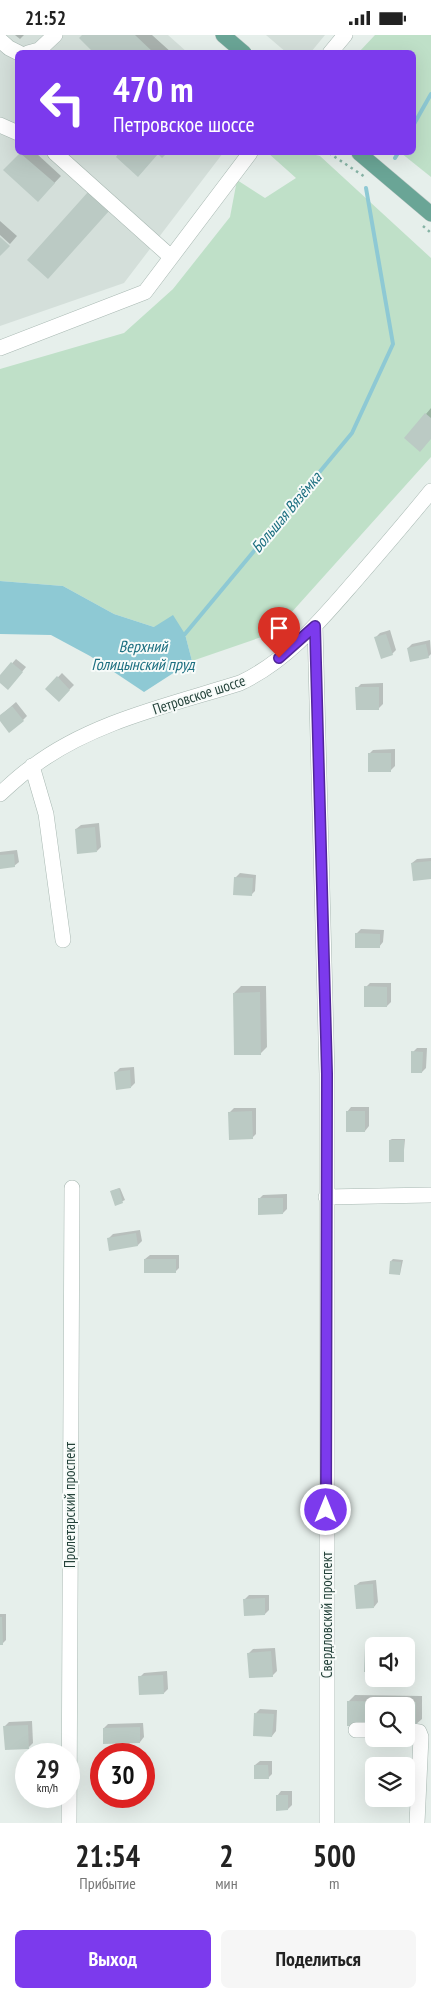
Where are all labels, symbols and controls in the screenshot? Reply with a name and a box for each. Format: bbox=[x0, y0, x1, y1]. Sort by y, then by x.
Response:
text: 21:52 bbox=[25, 6, 66, 30]
text: 470 m bbox=[113, 66, 194, 112]
icon: left bbox=[30, 70, 95, 135]
text: Петровское шоссе bbox=[113, 110, 255, 138]
water label: Большая Вязёмка bbox=[247, 466, 326, 556]
pin bbox=[258, 607, 300, 658]
icon: arrive bbox=[265, 614, 293, 642]
water label: Верхний Голицынский пруд bbox=[91, 636, 196, 674]
street label: Петровское шоссе bbox=[150, 671, 248, 718]
street label: Пролетарский проспект bbox=[60, 1442, 79, 1568]
position arrow bbox=[299, 1483, 351, 1535]
street label: Свердловский проспект bbox=[317, 1551, 336, 1678]
map controls bbox=[365, 1637, 415, 1807]
button: sound bbox=[365, 1637, 415, 1687]
button: search bbox=[365, 1697, 415, 1747]
speed limit sign: 30 bbox=[90, 1743, 155, 1808]
text: 29 bbox=[36, 1753, 59, 1785]
button: layers bbox=[365, 1757, 415, 1807]
text: km/h bbox=[37, 1780, 58, 1795]
text: 21:54 bbox=[75, 1836, 140, 1875]
text: 2 bbox=[219, 1836, 234, 1875]
text: 500 bbox=[313, 1836, 356, 1875]
text: Прибытие bbox=[79, 1873, 136, 1893]
text: мин bbox=[215, 1873, 238, 1893]
text: m bbox=[329, 1873, 340, 1893]
button: Выход bbox=[15, 1930, 211, 1988]
button: Поделиться bbox=[221, 1930, 416, 1988]

